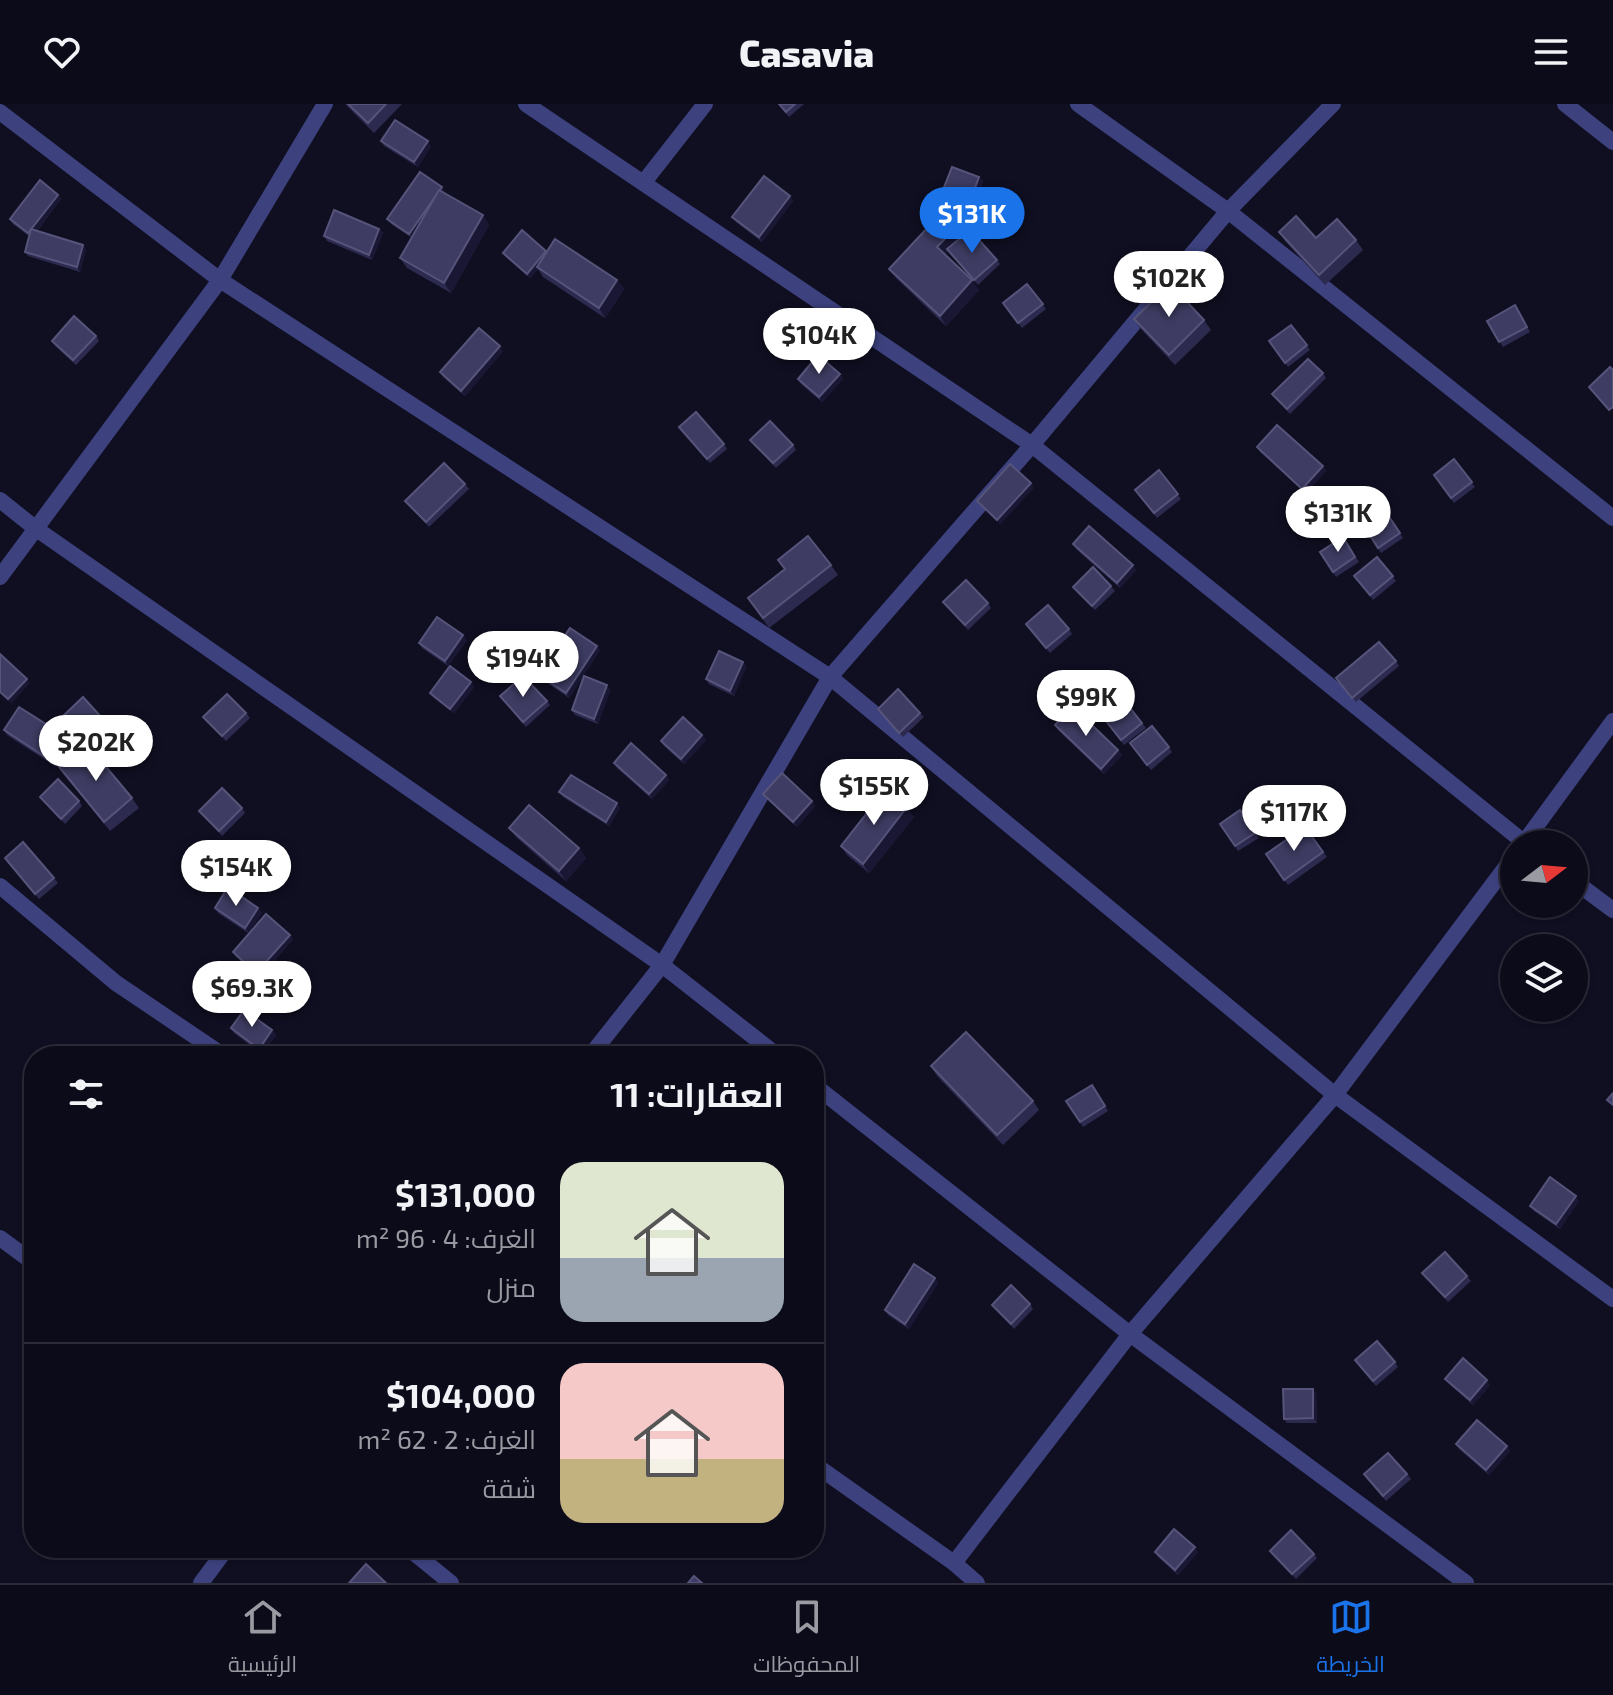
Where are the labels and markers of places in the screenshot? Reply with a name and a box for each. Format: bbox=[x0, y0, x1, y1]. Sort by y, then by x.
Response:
pin: $131K bbox=[916, 187, 1028, 255]
pin: $102K bbox=[1113, 251, 1225, 319]
pin: $104K bbox=[763, 308, 875, 376]
pin: $131K bbox=[1282, 486, 1394, 554]
pin: $194K bbox=[467, 631, 579, 699]
pin: $99K bbox=[1039, 670, 1133, 738]
pin: $202K bbox=[40, 715, 152, 783]
pin: $155K bbox=[818, 759, 930, 827]
pin: $117K bbox=[1238, 785, 1350, 853]
pin: $154K bbox=[180, 840, 292, 908]
pin: $69.3K bbox=[187, 961, 317, 1029]

